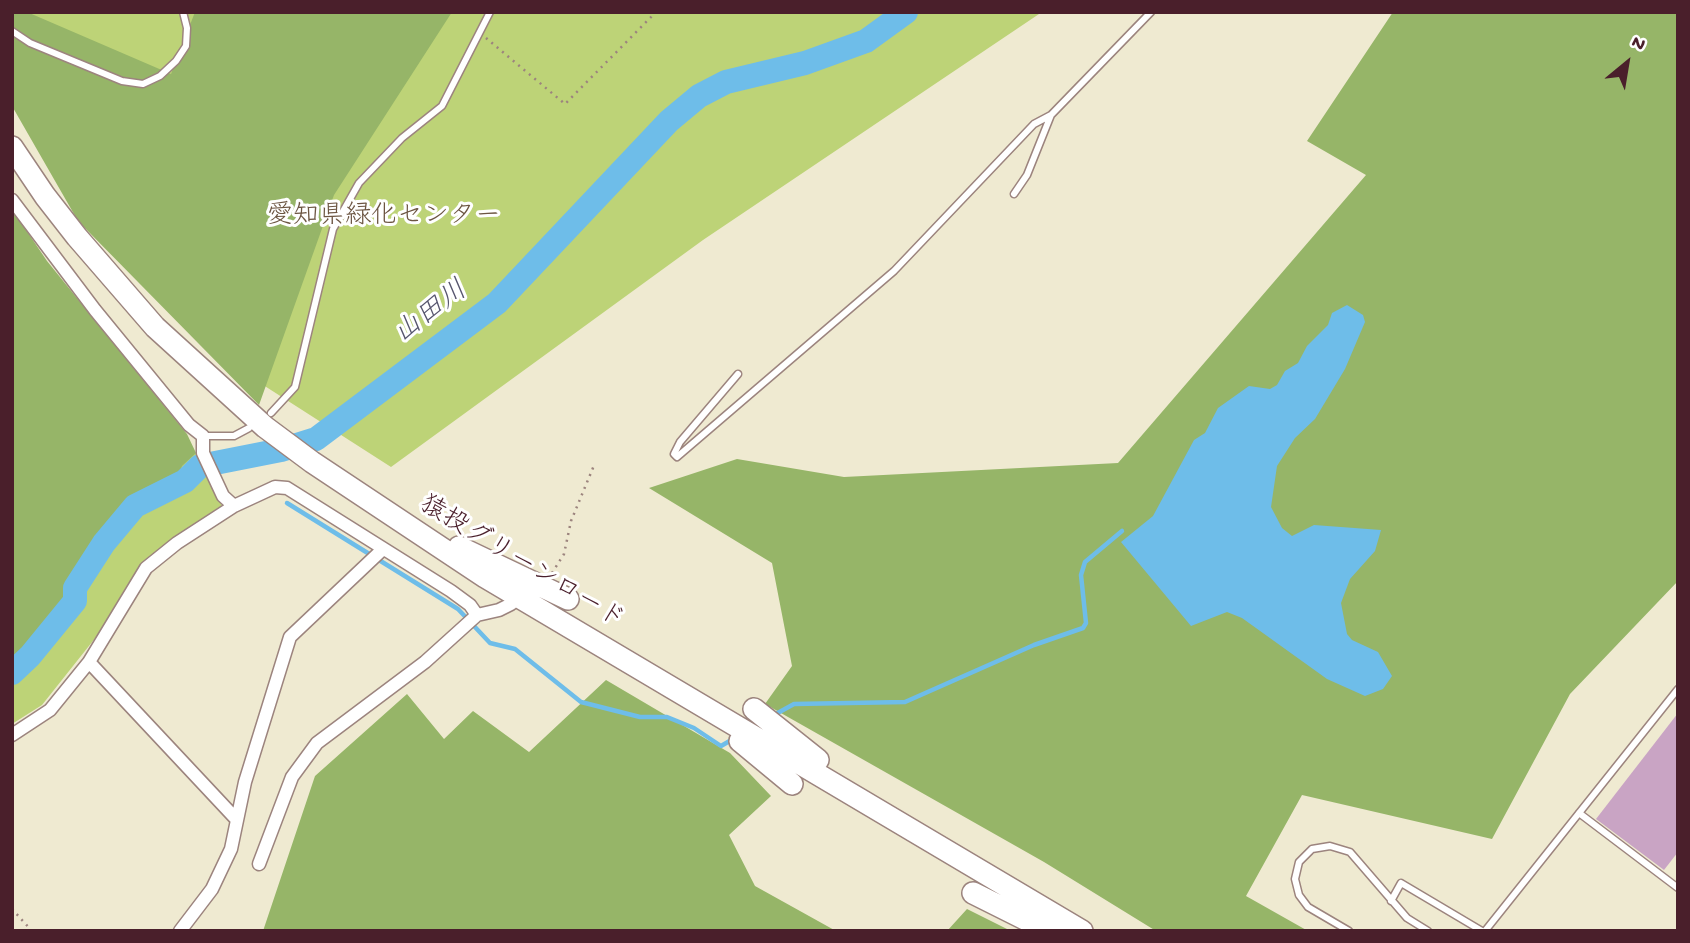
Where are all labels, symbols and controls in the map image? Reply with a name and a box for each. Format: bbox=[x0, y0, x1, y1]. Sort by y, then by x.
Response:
north arrow bbox=[1592, 28, 1662, 98]
text: N bbox=[1627, 31, 1649, 57]
park label: 愛知県緑化センター bbox=[267, 202, 501, 234]
water label: 山田川 bbox=[388, 275, 476, 353]
street label: 猿投グリーンロード bbox=[413, 490, 629, 638]

